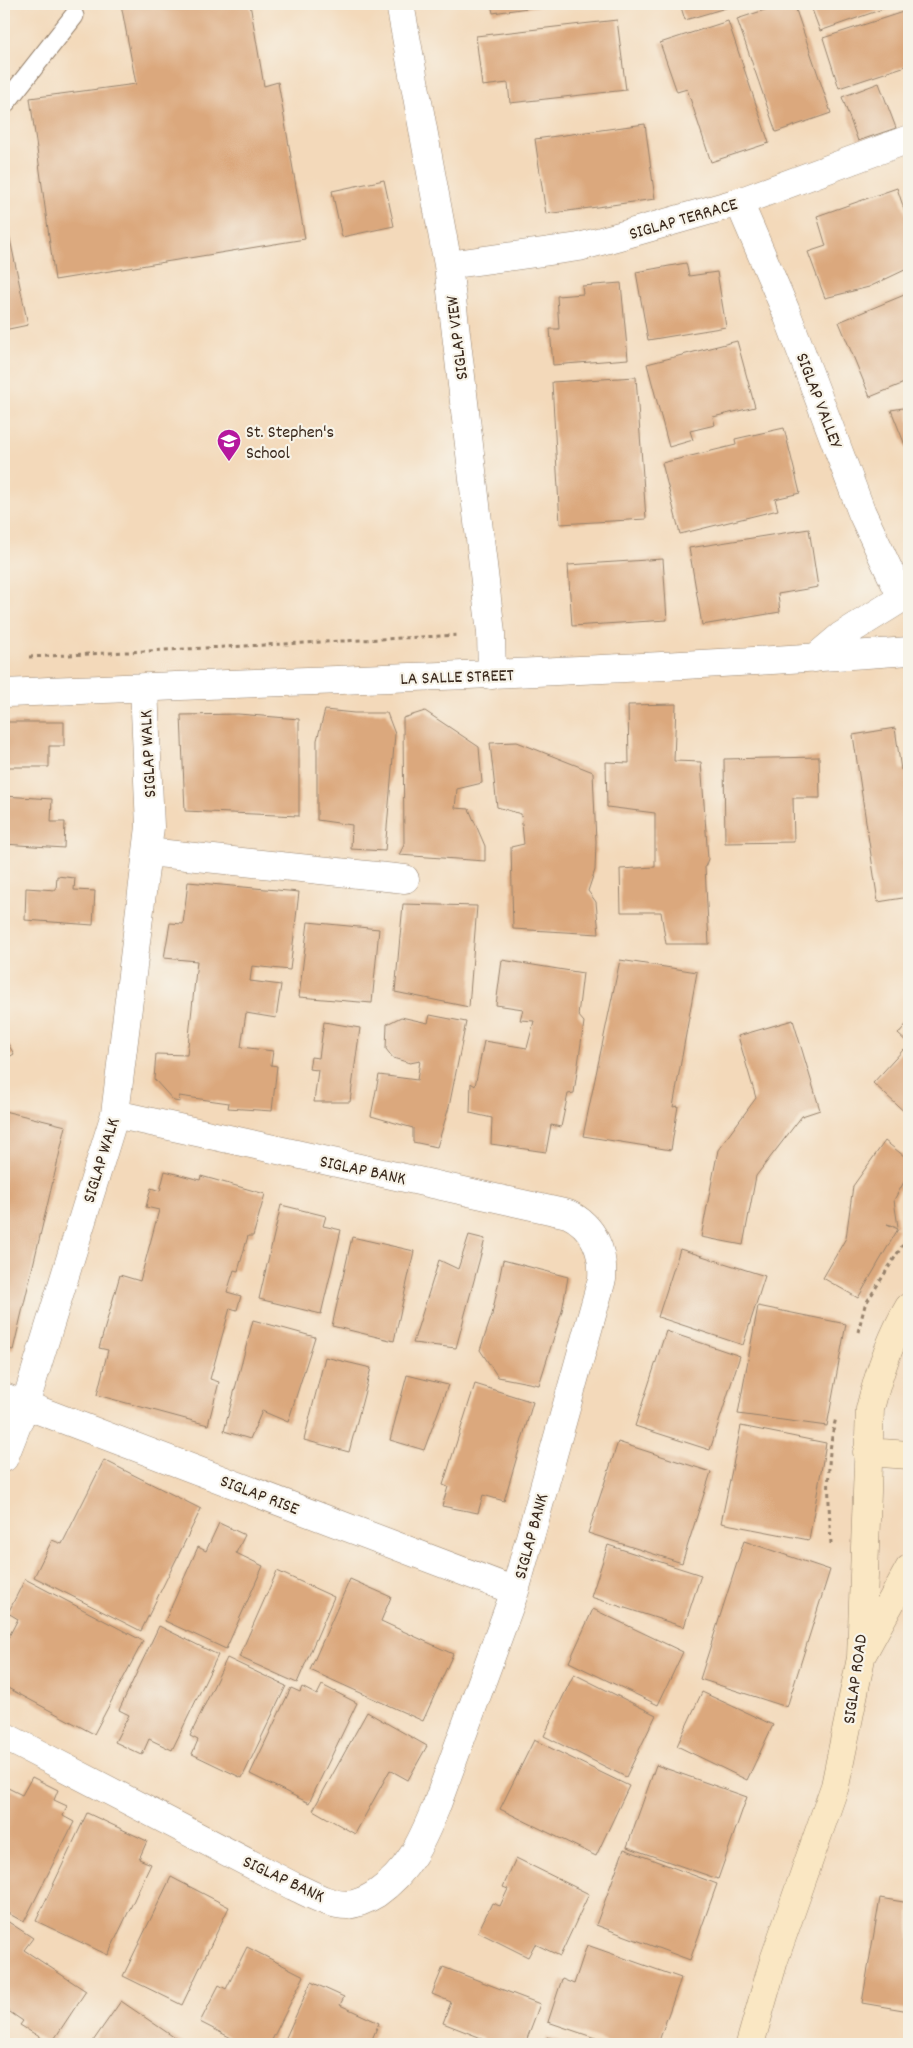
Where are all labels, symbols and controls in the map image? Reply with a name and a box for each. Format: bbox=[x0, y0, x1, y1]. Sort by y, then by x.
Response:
street label: SIGLAP TERRACE bbox=[626, 193, 741, 248]
street label: SIGLAP VIEW bbox=[441, 293, 476, 381]
street label: SIGLAP VALLEY bbox=[788, 350, 848, 453]
place label: St. Stephen's School bbox=[246, 421, 334, 467]
school or university icon: St. Stephen's School bbox=[216, 428, 242, 462]
street label: LA SALLE STREET bbox=[400, 664, 514, 693]
street label: SIGLAP WALK bbox=[135, 709, 164, 798]
street label: SIGLAP WALK bbox=[78, 1115, 127, 1206]
street label: SIGLAP BANK bbox=[317, 1150, 408, 1193]
street label: SIGLAP RISE bbox=[216, 1470, 302, 1523]
street label: SIGLAP BANK bbox=[509, 1491, 556, 1582]
street label: SIGLAP ROAD bbox=[838, 1633, 875, 1726]
street label: SIGLAP BANK bbox=[238, 1850, 328, 1910]

